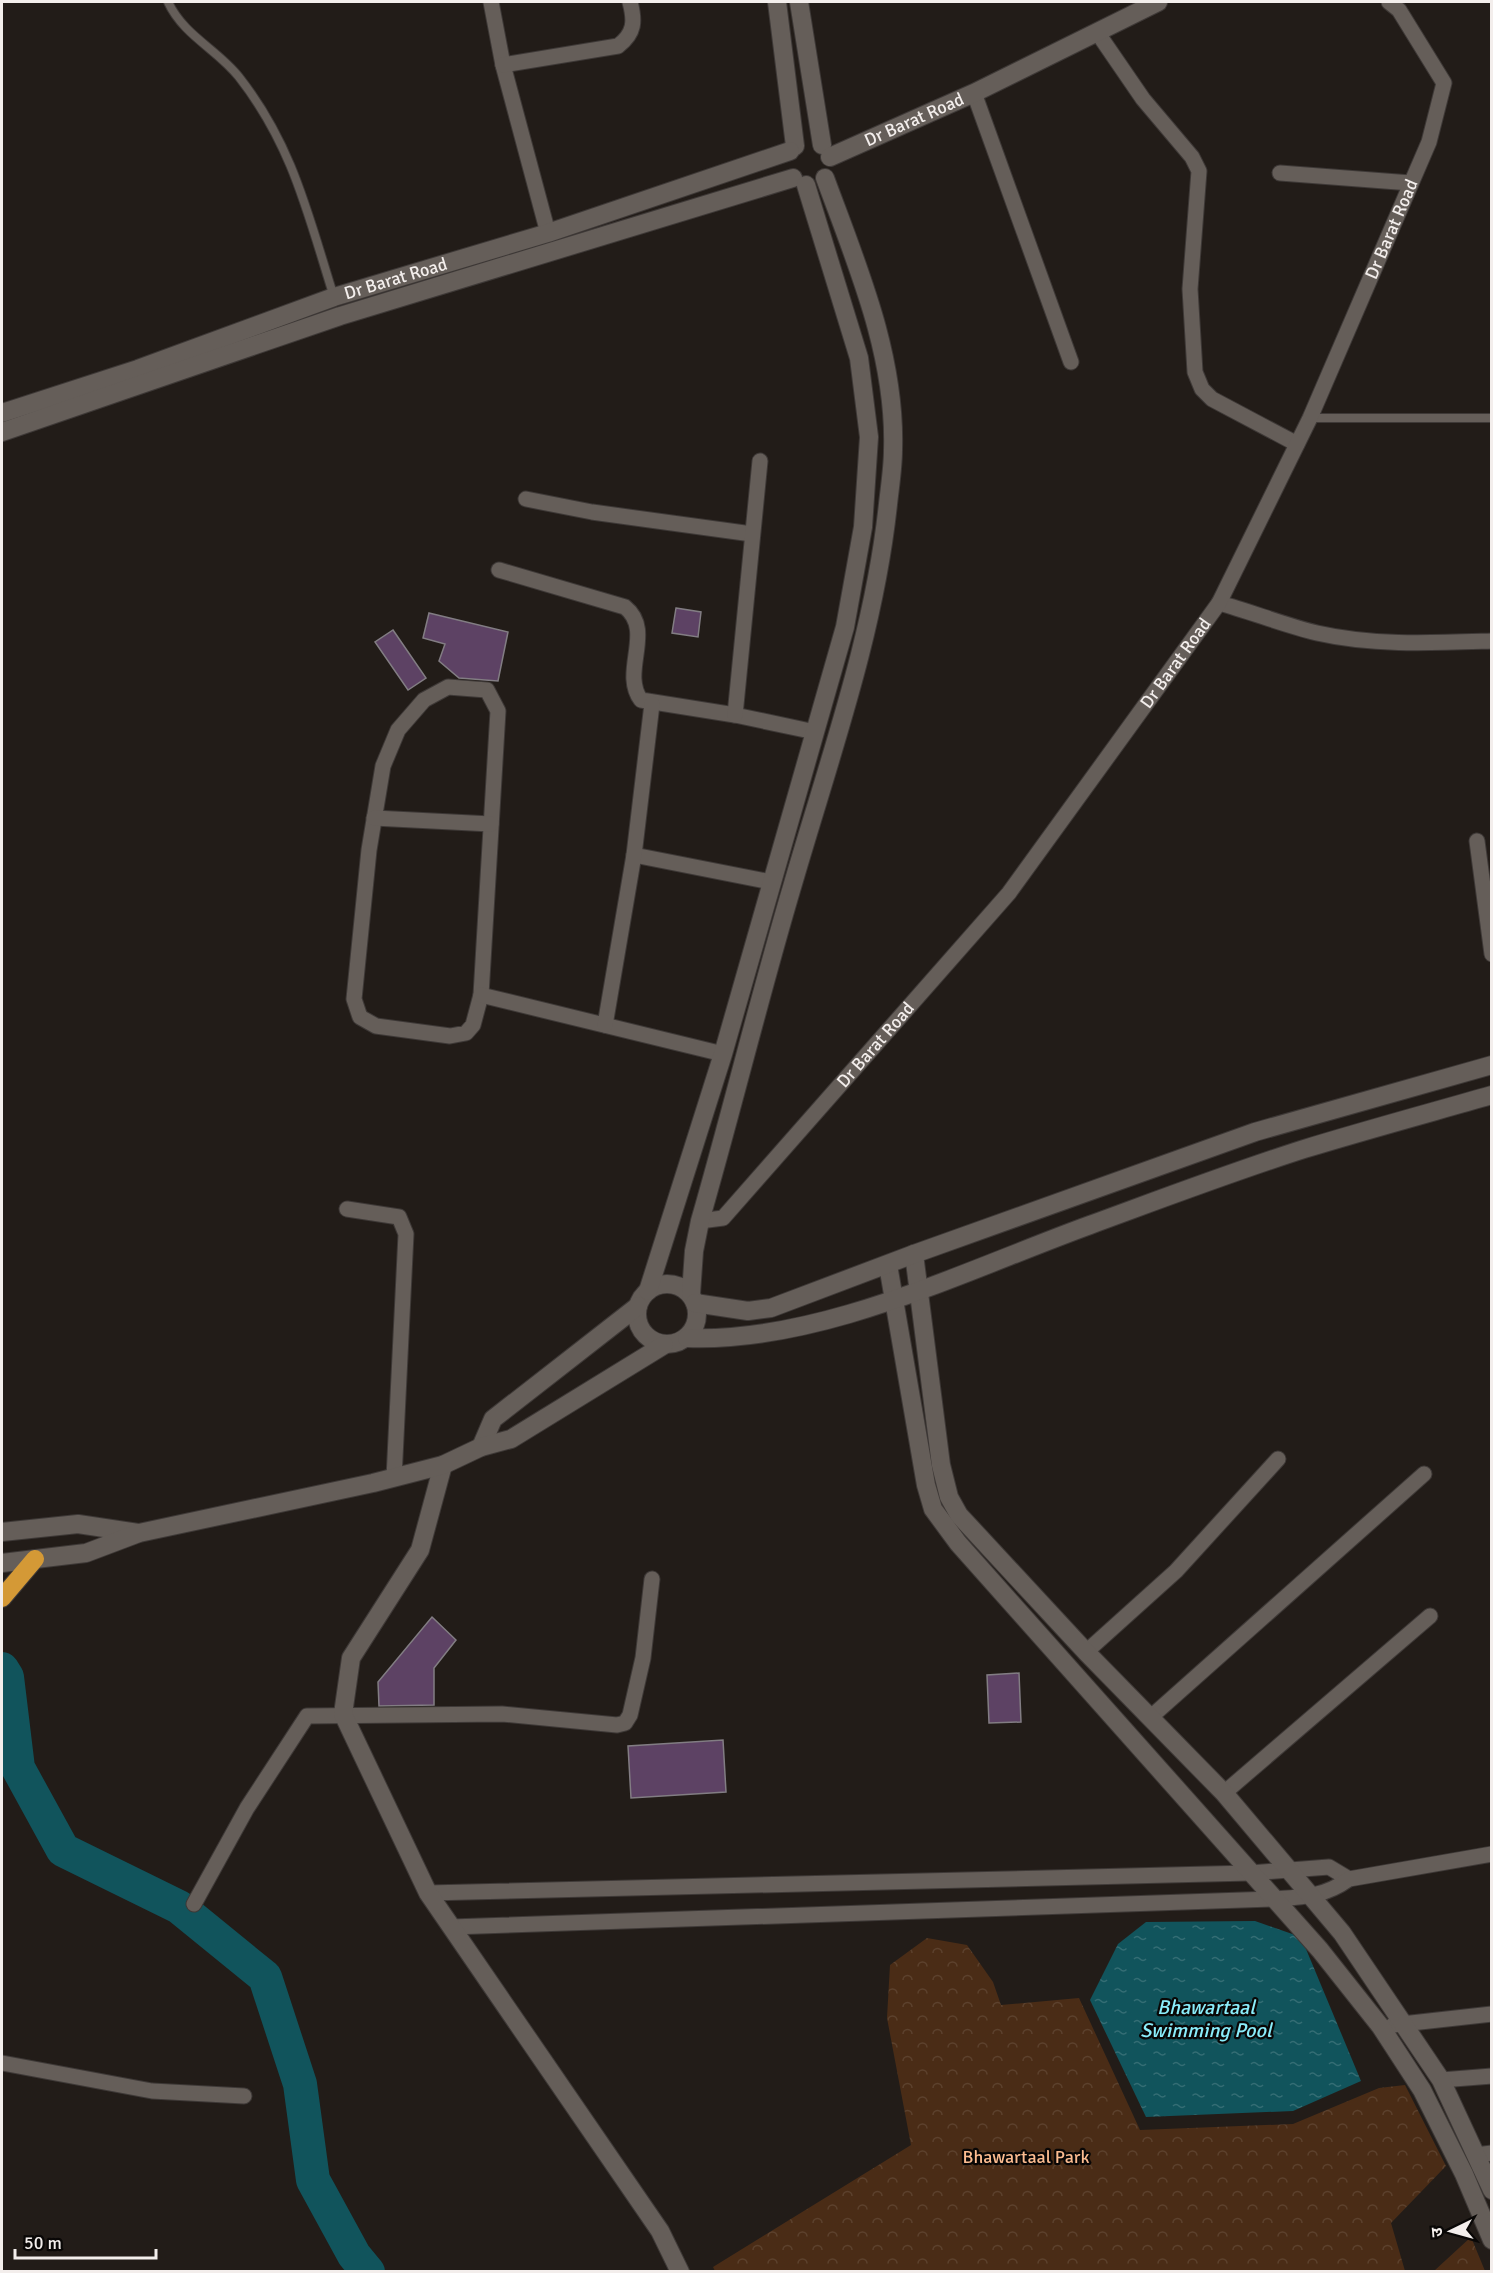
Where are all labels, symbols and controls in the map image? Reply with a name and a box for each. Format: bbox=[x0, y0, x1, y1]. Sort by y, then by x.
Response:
street label: Dr Barat Road bbox=[861, 88, 967, 151]
street label: Dr Barat Road bbox=[1360, 176, 1423, 282]
street label: Dr Barat Road bbox=[341, 253, 450, 304]
street label: Dr Barat Road bbox=[1135, 613, 1216, 713]
street label: Dr Barat Road bbox=[832, 997, 919, 1092]
water label: Bhawartaal Swimming Pool bbox=[1140, 1995, 1274, 2043]
park label: Bhawartaal Park bbox=[963, 2146, 1089, 2168]
north arrow bbox=[1421, 2201, 1481, 2261]
scale bar bbox=[15, 2222, 156, 2260]
text: उ bbox=[1427, 2226, 1447, 2238]
text: 50 m bbox=[24, 2232, 62, 2254]

